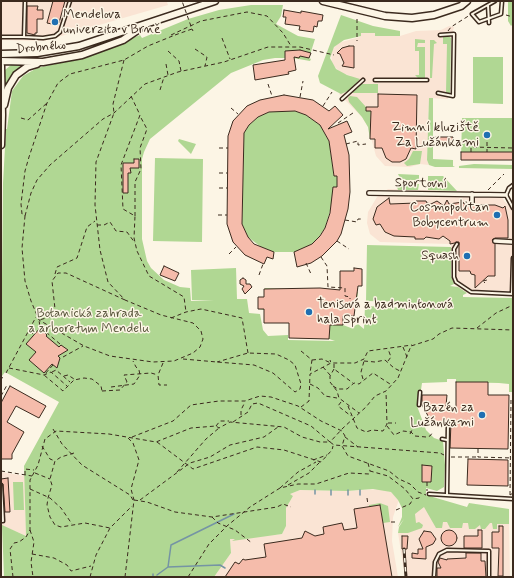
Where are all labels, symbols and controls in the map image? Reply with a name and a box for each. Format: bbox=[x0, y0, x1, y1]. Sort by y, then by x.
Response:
place label: Mendelova univerzita v Brně bbox=[63, 7, 160, 38]
marker: Mendelova univerzita v Brně bbox=[50, 17, 60, 27]
street label: Drobného bbox=[15, 38, 67, 58]
place label: Zimní kluziště Za Lužánkami bbox=[391, 120, 479, 151]
marker: Zimní kluziště Za Lužánkami bbox=[482, 130, 492, 140]
street label: Sportovní bbox=[395, 176, 447, 192]
place label: Cosmopolitan Bobycentrum bbox=[410, 200, 489, 231]
marker: Cosmopolitan Bobycentrum bbox=[492, 210, 502, 220]
place label: Squash bbox=[421, 248, 459, 264]
marker: Squash bbox=[462, 251, 472, 261]
place label: Tenisová a badmintonová hala Sprint bbox=[317, 297, 453, 328]
park label: Botanická zahrada a arboretum Mendelu bbox=[29, 306, 149, 337]
marker: Tenisová a badmintonová hala Sprint bbox=[304, 307, 314, 317]
place label: Bazén za Lužánkami bbox=[410, 400, 474, 431]
marker: Bazén za Lužánkami bbox=[477, 410, 487, 420]

